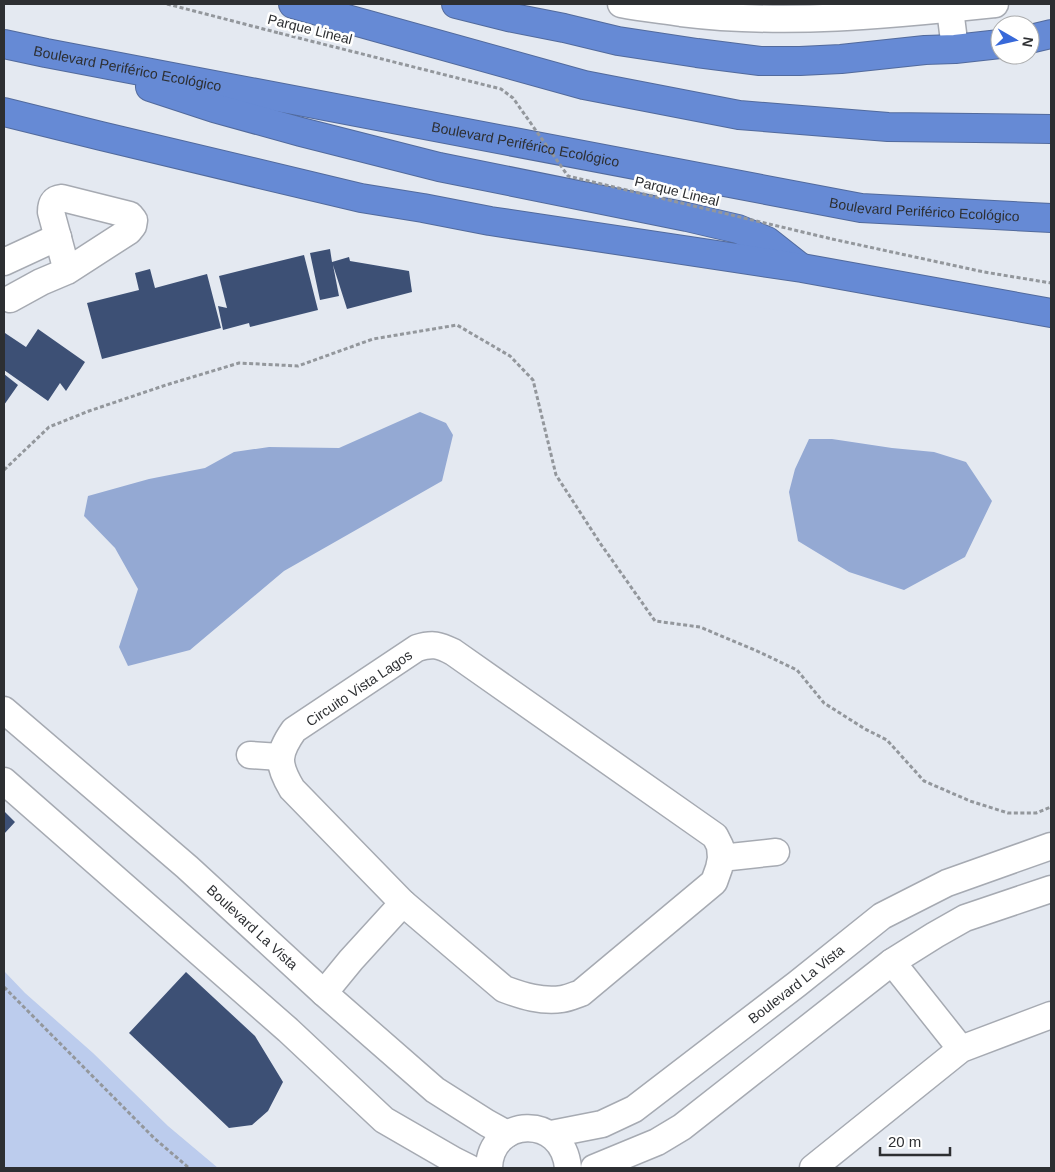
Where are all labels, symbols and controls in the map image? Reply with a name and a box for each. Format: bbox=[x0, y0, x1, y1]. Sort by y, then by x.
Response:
street label: Parque Lineal bbox=[266, 11, 354, 47]
north arrow bbox=[990, 15, 1040, 65]
text: N bbox=[1019, 36, 1037, 48]
street label: Boulevard Periférico Ecológico bbox=[32, 43, 223, 94]
street label: Boulevard Periférico Ecológico bbox=[430, 118, 621, 170]
street label: Parque Lineal bbox=[633, 173, 721, 209]
street label: Boulevard Periférico Ecológico bbox=[828, 194, 1020, 224]
street label: Circuito Vista Lagos bbox=[303, 647, 415, 729]
street label: Boulevard La Vista bbox=[204, 882, 301, 973]
street label: Boulevard La Vista bbox=[745, 941, 847, 1027]
scale bar bbox=[880, 1124, 950, 1156]
text: 20 m bbox=[888, 1133, 921, 1150]

